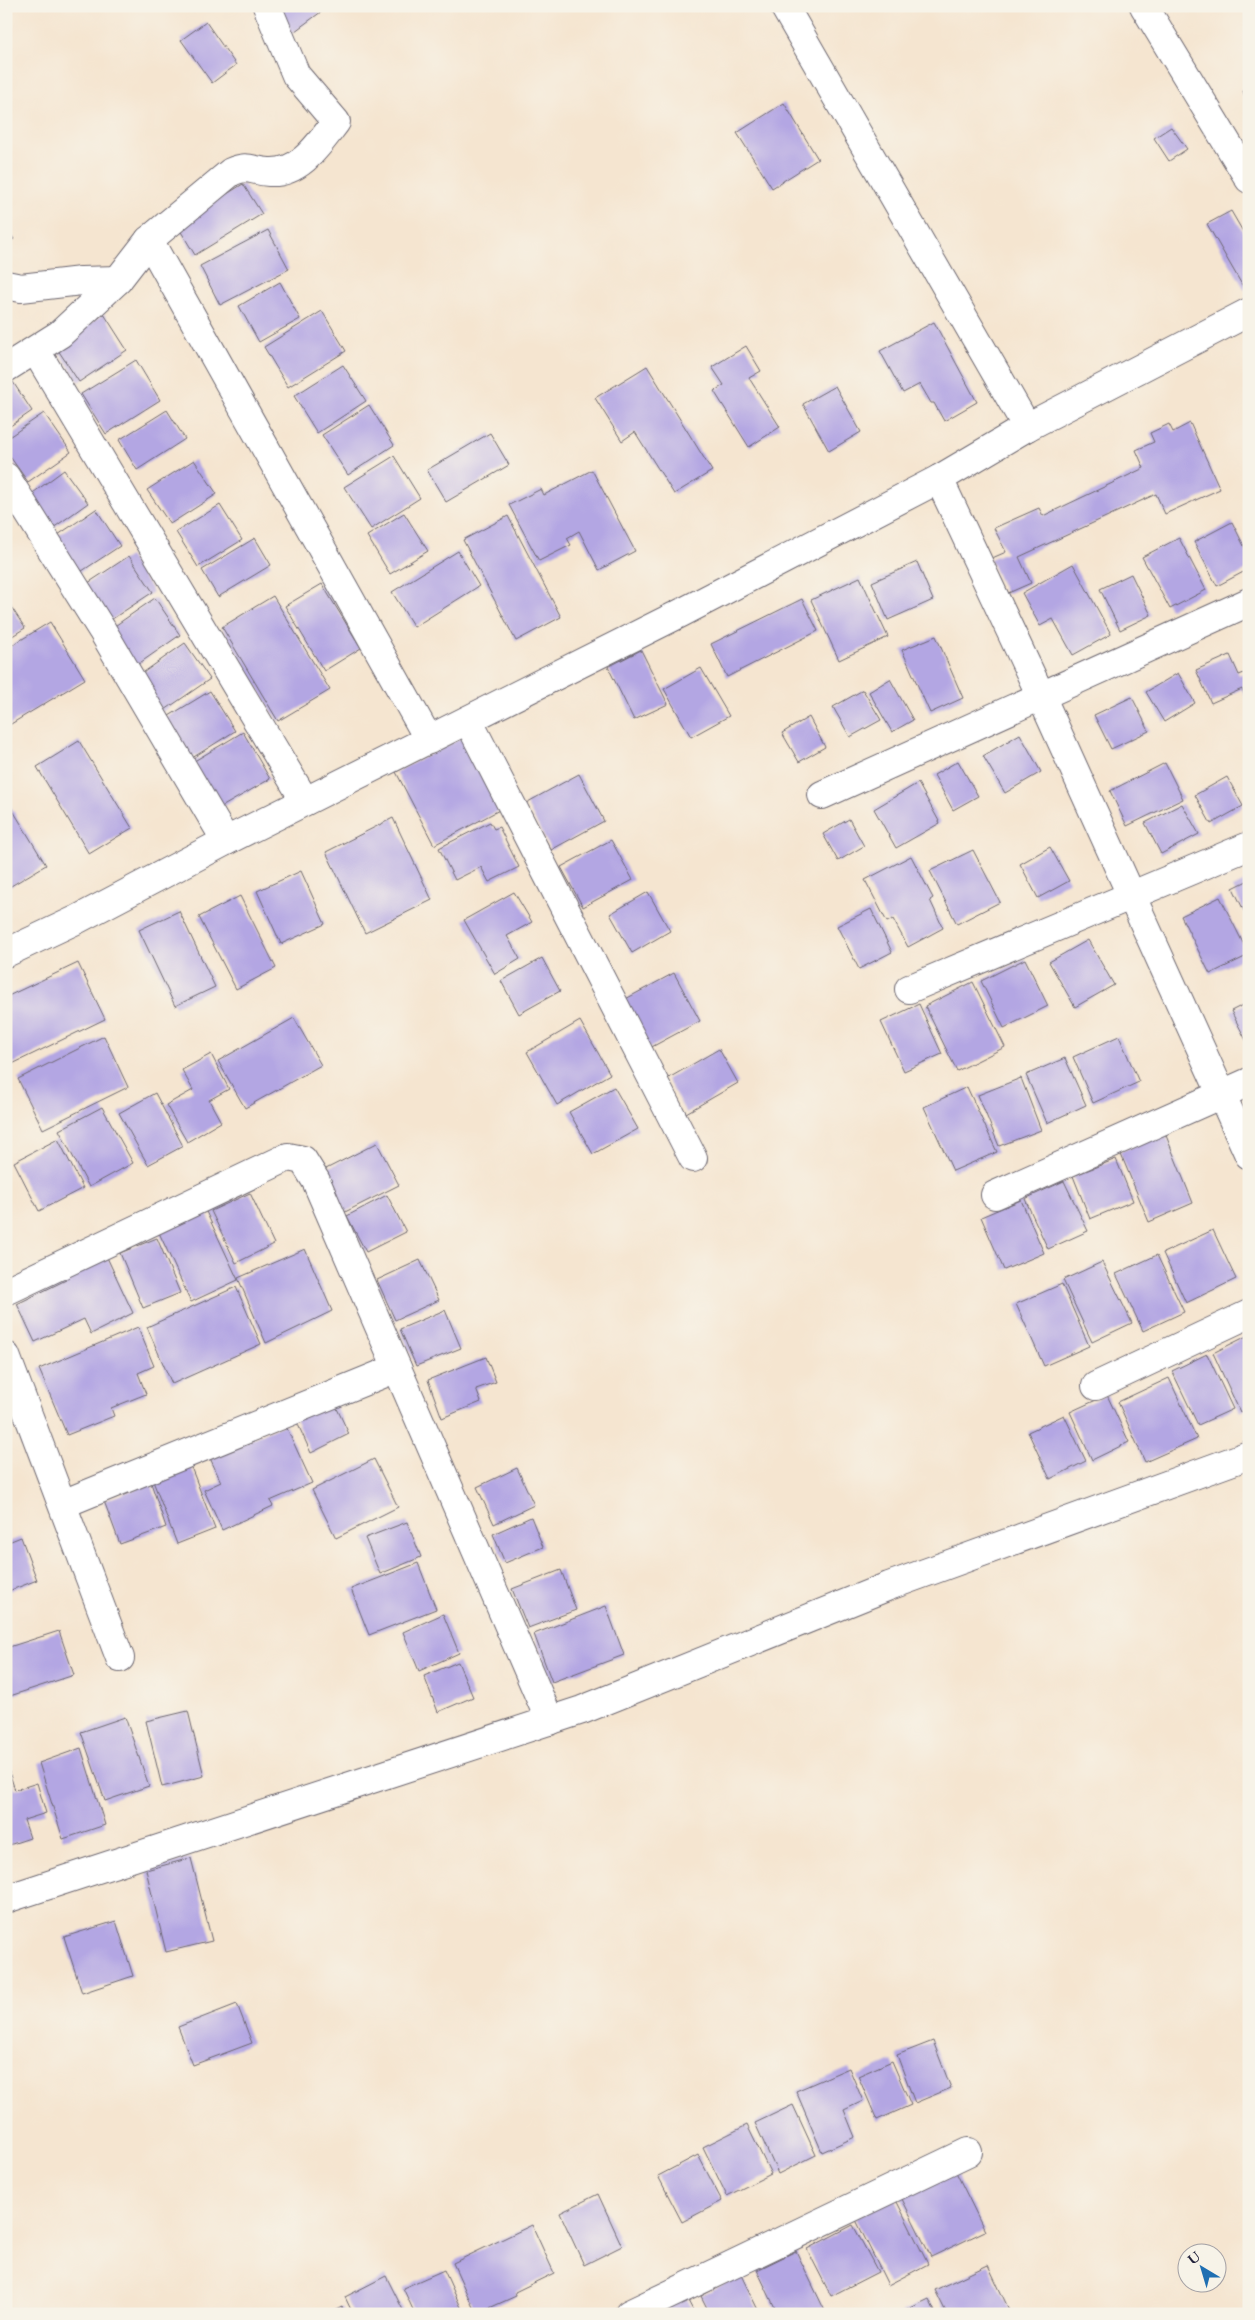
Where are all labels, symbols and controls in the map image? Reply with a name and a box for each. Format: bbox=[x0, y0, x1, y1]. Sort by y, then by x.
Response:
north arrow bbox=[1178, 2242, 1228, 2292]
text: U bbox=[1184, 2247, 1205, 2269]

